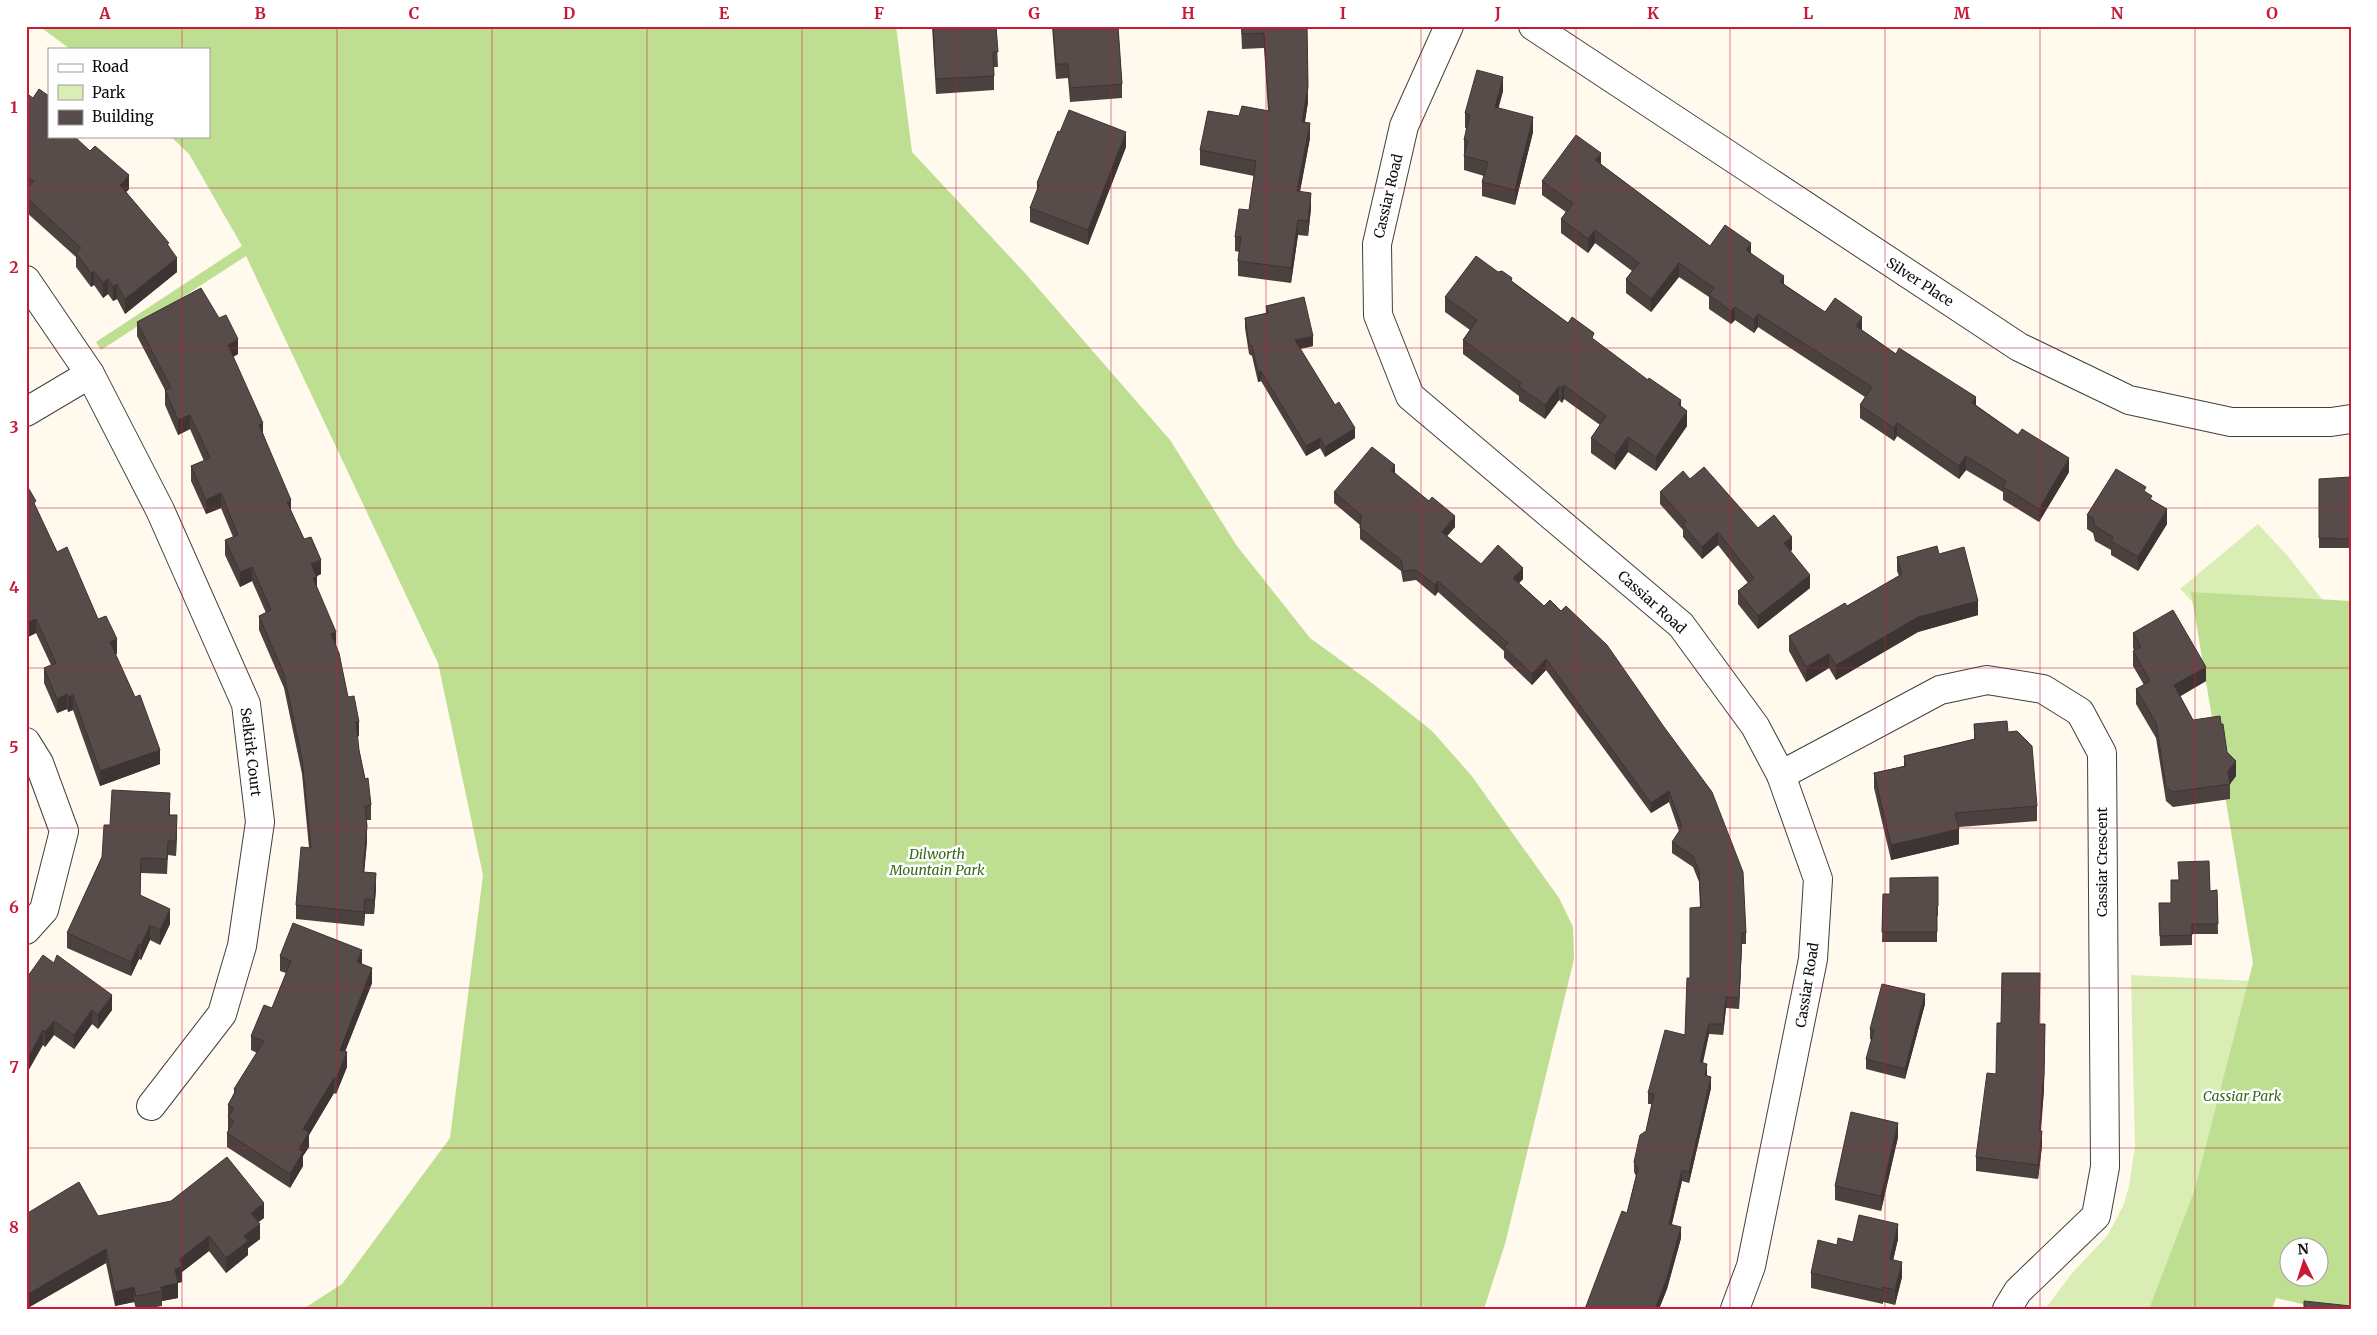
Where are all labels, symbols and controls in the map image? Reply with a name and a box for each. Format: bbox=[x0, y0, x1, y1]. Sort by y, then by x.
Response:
text: A bbox=[98, 3, 111, 23]
text: B bbox=[254, 3, 266, 23]
text: C bbox=[409, 3, 419, 23]
text: D bbox=[563, 3, 575, 23]
text: E bbox=[719, 3, 730, 23]
text: F bbox=[874, 3, 884, 23]
text: G bbox=[1028, 3, 1040, 23]
text: H bbox=[1181, 3, 1195, 23]
text: I bbox=[1340, 3, 1346, 23]
text: J bbox=[1494, 3, 1501, 23]
text: K bbox=[1647, 3, 1659, 23]
text: L bbox=[1803, 3, 1813, 23]
text: M bbox=[1954, 3, 1971, 23]
text: N bbox=[2111, 3, 2124, 23]
text: O bbox=[2266, 3, 2278, 23]
legend bbox=[48, 48, 210, 138]
text: Road bbox=[92, 57, 128, 76]
text: Park bbox=[92, 83, 126, 102]
text: 1 bbox=[10, 97, 18, 117]
text: Building bbox=[92, 107, 154, 126]
street label: Cassiar Road bbox=[1370, 152, 1407, 240]
street label: Silver Place bbox=[1883, 254, 1957, 310]
text: 2 bbox=[9, 257, 19, 277]
text: 3 bbox=[9, 417, 19, 437]
street label: Cassiar Road bbox=[1614, 567, 1690, 638]
text: 4 bbox=[9, 577, 19, 597]
street label: Selkirk Court bbox=[237, 707, 265, 798]
text: 5 bbox=[9, 737, 19, 757]
street label: Cassiar Crescent bbox=[2093, 806, 2111, 917]
park label: Dilworth Mountain Park bbox=[888, 845, 985, 879]
text: 6 bbox=[9, 897, 19, 917]
street label: Cassiar Road bbox=[1791, 941, 1823, 1029]
text: 7 bbox=[9, 1057, 19, 1077]
park label: Cassiar Park bbox=[2203, 1087, 2282, 1105]
text: 8 bbox=[9, 1217, 19, 1237]
north arrow bbox=[2280, 1238, 2330, 1288]
text: N bbox=[2297, 1240, 2309, 1258]

